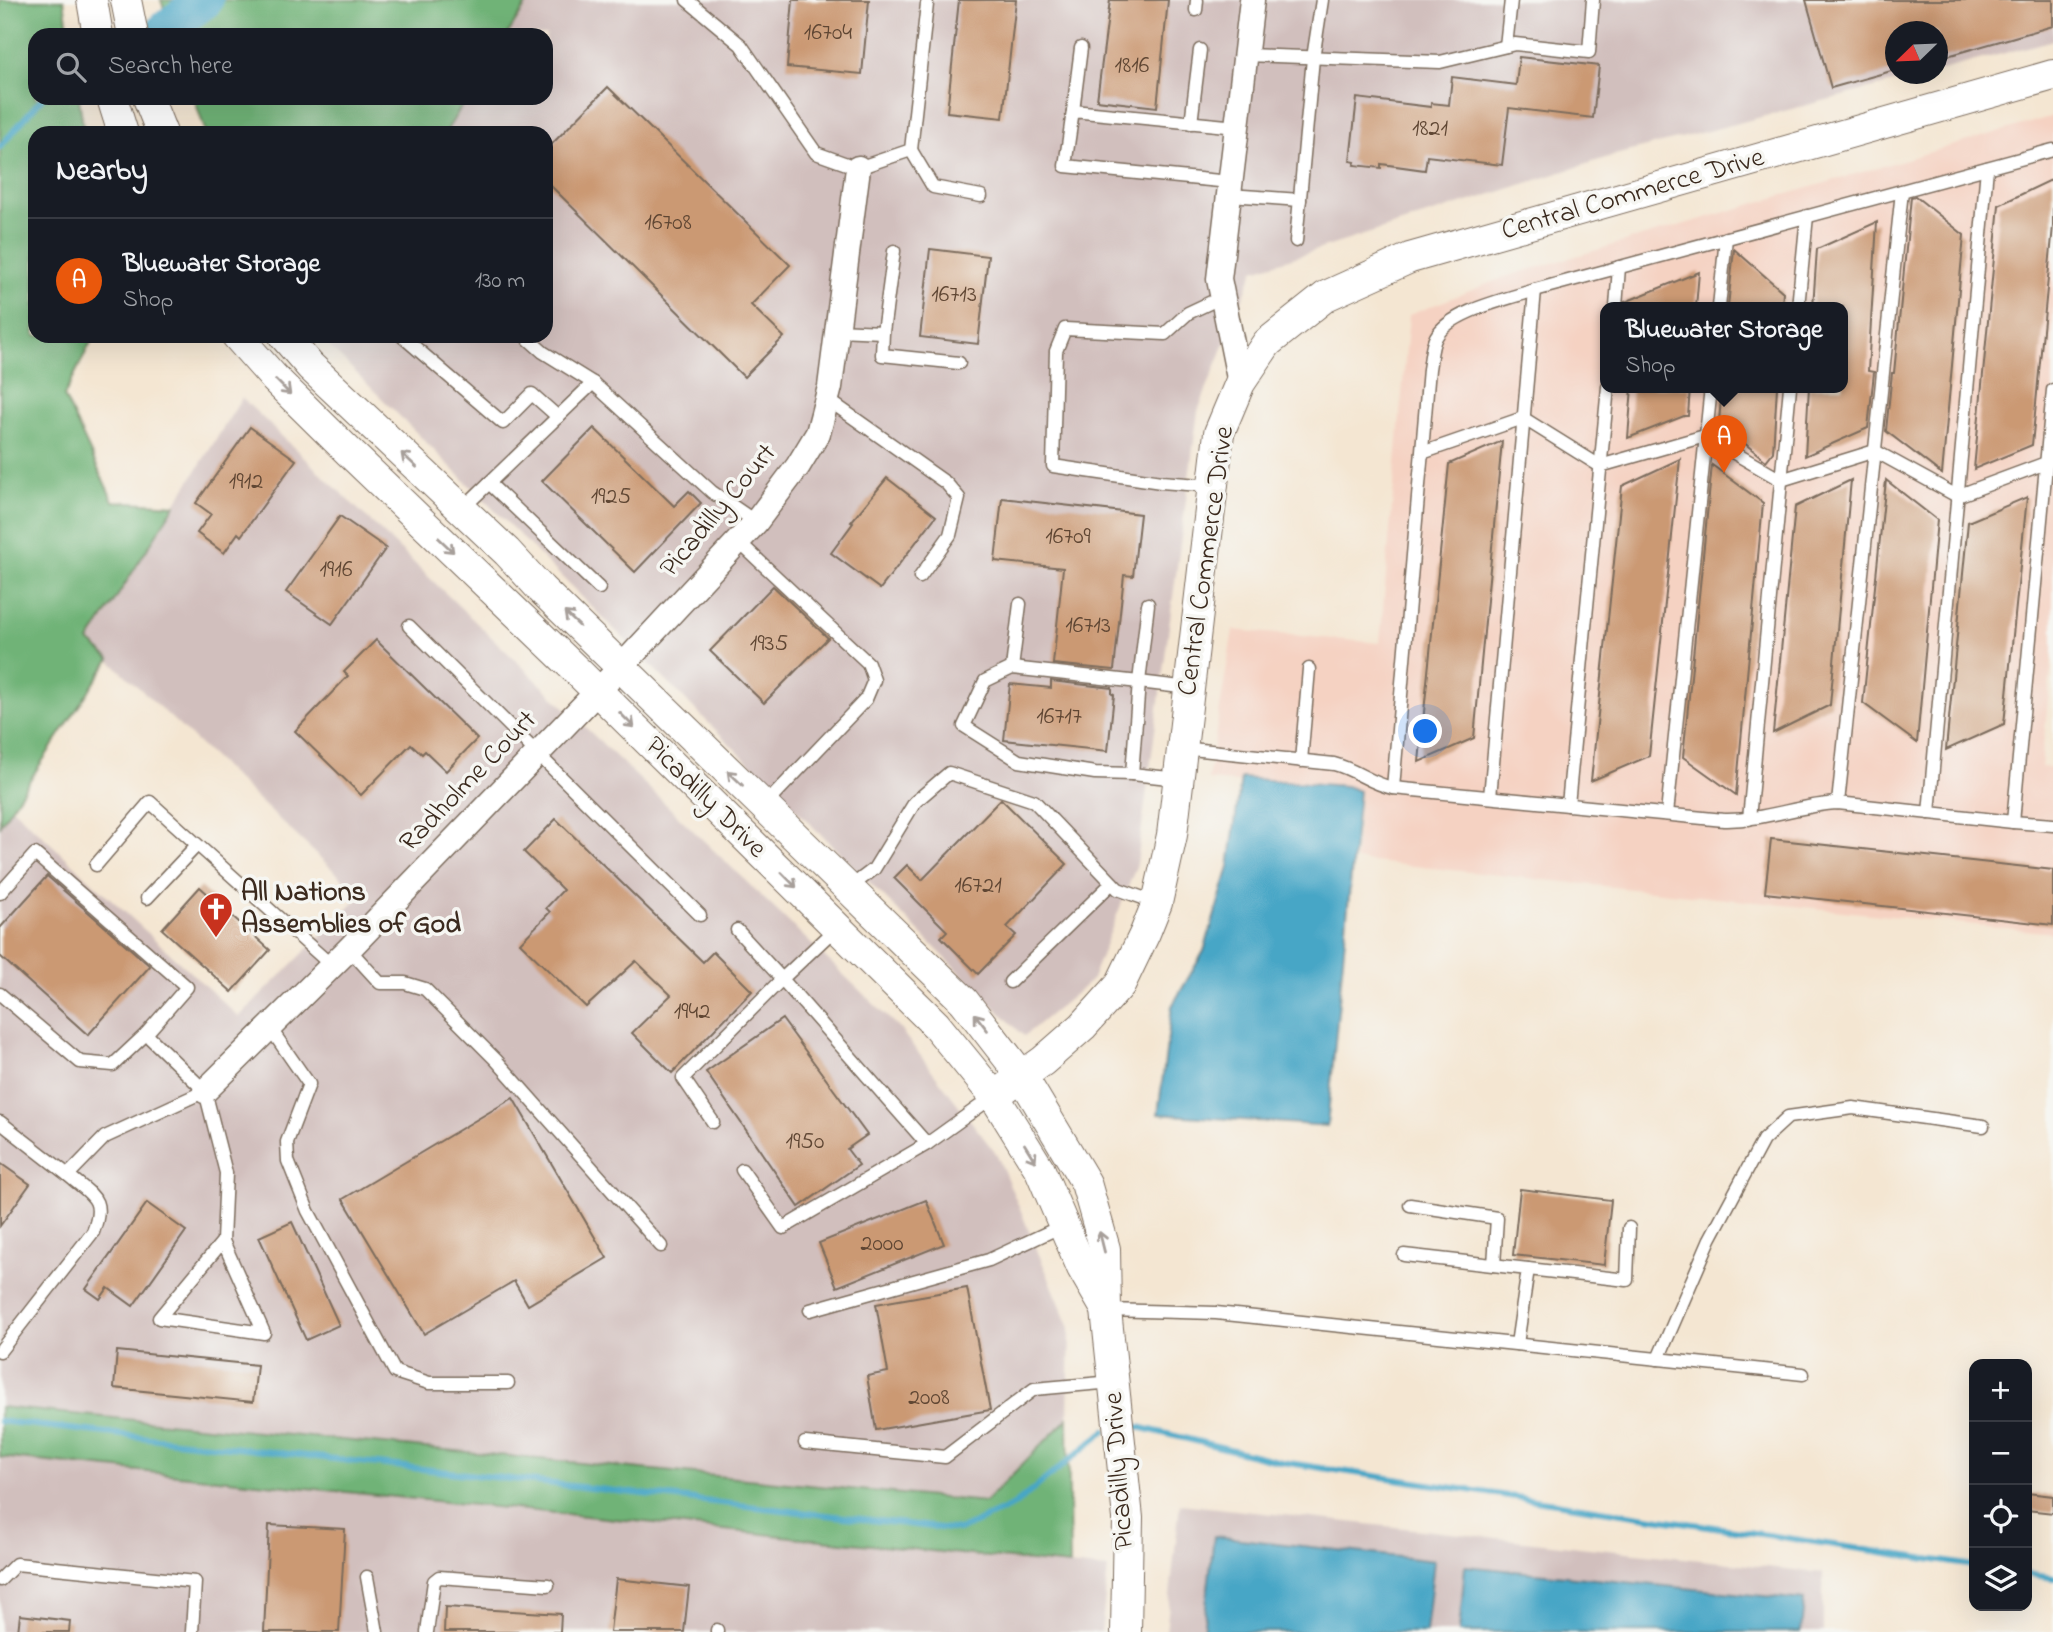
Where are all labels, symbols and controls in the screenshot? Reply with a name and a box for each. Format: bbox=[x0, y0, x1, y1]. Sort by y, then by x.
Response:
house number: 16704 bbox=[804, 16, 852, 51]
north arrow bbox=[1885, 21, 1948, 84]
search box bbox=[28, 28, 553, 105]
icon: search bbox=[52, 48, 90, 86]
text: Search here bbox=[108, 48, 233, 86]
house number: 1816 bbox=[1115, 49, 1150, 84]
house number: 1821 bbox=[1412, 112, 1448, 147]
street label: Central Commerce Drive bbox=[1497, 138, 1770, 252]
text: Nearby bbox=[56, 150, 148, 194]
house number: 16708 bbox=[644, 206, 692, 241]
text: Bluewater Storage bbox=[123, 246, 320, 284]
text: A bbox=[72, 265, 86, 298]
text: 130 m bbox=[475, 265, 525, 298]
house number: 16713 bbox=[931, 278, 977, 313]
text: Shop bbox=[123, 284, 173, 317]
popup bbox=[1600, 302, 1848, 393]
text: Bluewater Storage bbox=[1625, 312, 1823, 350]
text: Shop bbox=[1625, 350, 1676, 383]
one-way arrow bbox=[274, 378, 291, 395]
pin: A bbox=[1701, 415, 1747, 473]
street label: Central Commerce Drive bbox=[1168, 423, 1246, 698]
street label: Picadilly Court bbox=[651, 435, 787, 587]
one-way arrow bbox=[401, 452, 418, 469]
house number: 1912 bbox=[229, 465, 263, 500]
house number: 1925 bbox=[591, 480, 632, 515]
house number: 16709 bbox=[1045, 520, 1092, 555]
one-way arrow bbox=[437, 537, 454, 554]
house number: 1916 bbox=[319, 553, 353, 588]
house number: 16713 bbox=[1065, 609, 1111, 644]
one-way arrow bbox=[564, 611, 581, 628]
house number: 1935 bbox=[750, 627, 789, 662]
house number: 16717 bbox=[1036, 700, 1082, 735]
street label: Radholme Court bbox=[391, 702, 547, 862]
one-way arrow bbox=[618, 712, 635, 729]
your location bbox=[1408, 714, 1442, 748]
street label: Picadilly Drive bbox=[635, 728, 776, 869]
one-way arrow bbox=[727, 770, 744, 787]
house number: 16721 bbox=[954, 869, 1002, 904]
one-way arrow bbox=[780, 872, 797, 889]
place label: All Nations Assemblies of God bbox=[241, 873, 461, 946]
church icon: All Nations Assemblies of God bbox=[197, 890, 235, 939]
house number: 1942 bbox=[674, 995, 710, 1030]
one-way arrow bbox=[973, 1013, 988, 1031]
house number: 1950 bbox=[786, 1125, 824, 1160]
one-way arrow bbox=[1023, 1143, 1037, 1163]
house number: 2000 bbox=[860, 1227, 904, 1262]
one-way arrow bbox=[1095, 1231, 1108, 1254]
map controls bbox=[1969, 1359, 2032, 1611]
button: + bbox=[1969, 1359, 2032, 1422]
house number: 2008 bbox=[908, 1381, 950, 1416]
street label: Picadilly Drive bbox=[1094, 1390, 1146, 1551]
button: − bbox=[1969, 1422, 2032, 1485]
button: locate bbox=[1969, 1485, 2032, 1548]
button: layers bbox=[1969, 1548, 2032, 1611]

